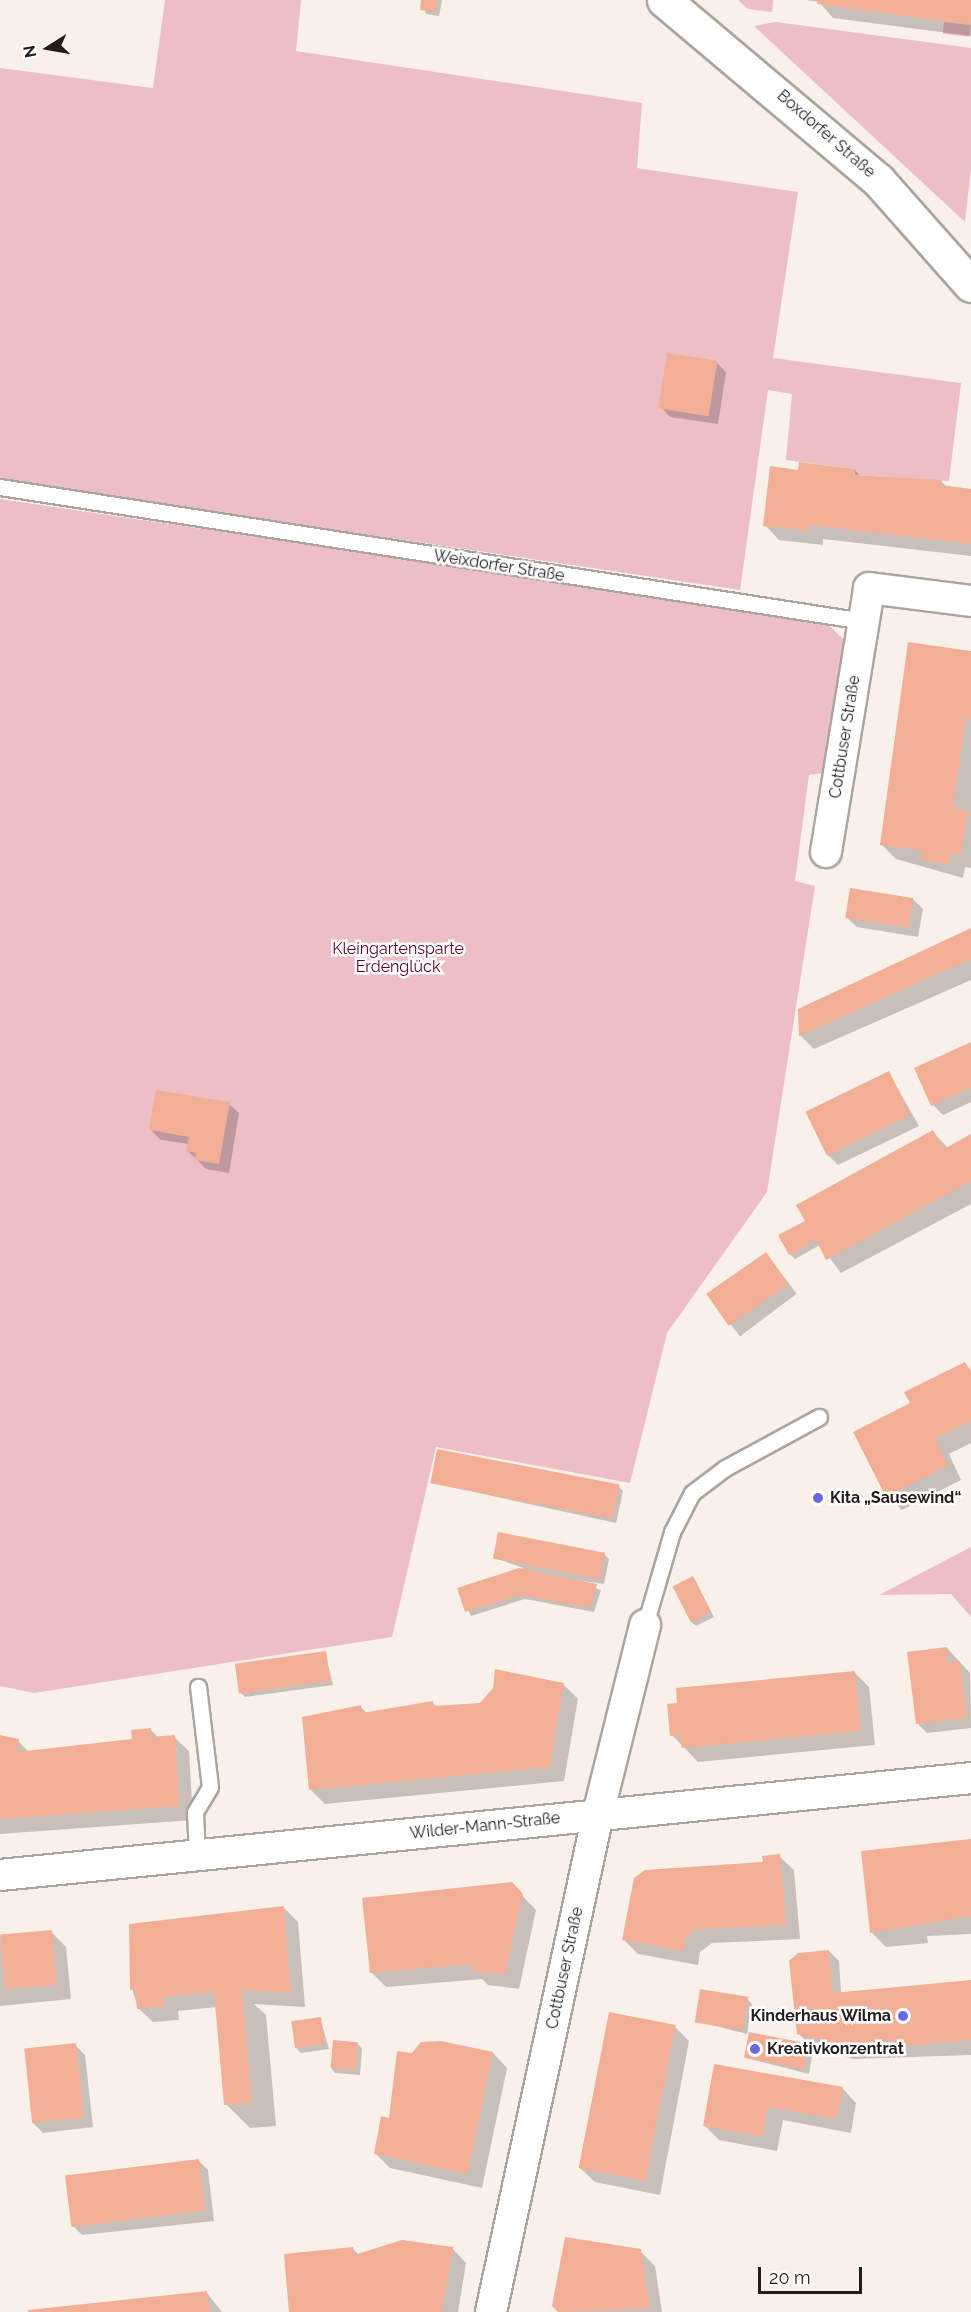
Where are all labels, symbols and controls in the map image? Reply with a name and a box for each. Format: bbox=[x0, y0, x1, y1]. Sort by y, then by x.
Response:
north arrow bbox=[18, 18, 78, 78]
text: N bbox=[19, 44, 40, 59]
street label: Boxdorfer Straße bbox=[773, 86, 879, 182]
street label: Weixdorfer Straße bbox=[432, 546, 566, 586]
street label: Cottbuser Straße bbox=[826, 674, 864, 800]
park label: Kleingartensparte Erdenglück bbox=[332, 939, 464, 977]
place label: Kita „Sausewind“ bbox=[830, 1488, 961, 1508]
marker: Kita „Sausewind“ bbox=[811, 1491, 825, 1505]
street label: Wilder-Mann-Straße bbox=[409, 1809, 561, 1843]
street label: Cottbuser Straße bbox=[543, 1905, 587, 2031]
place label: Kinderhaus Wilma bbox=[750, 2006, 891, 2026]
marker: Kinderhaus Wilma bbox=[896, 2009, 910, 2023]
place label: Kreativkonzentrat bbox=[767, 2039, 904, 2059]
marker: Kreativkonzentrat bbox=[748, 2042, 762, 2056]
scale bar bbox=[761, 2255, 864, 2293]
text: 20 m bbox=[769, 2267, 811, 2288]

